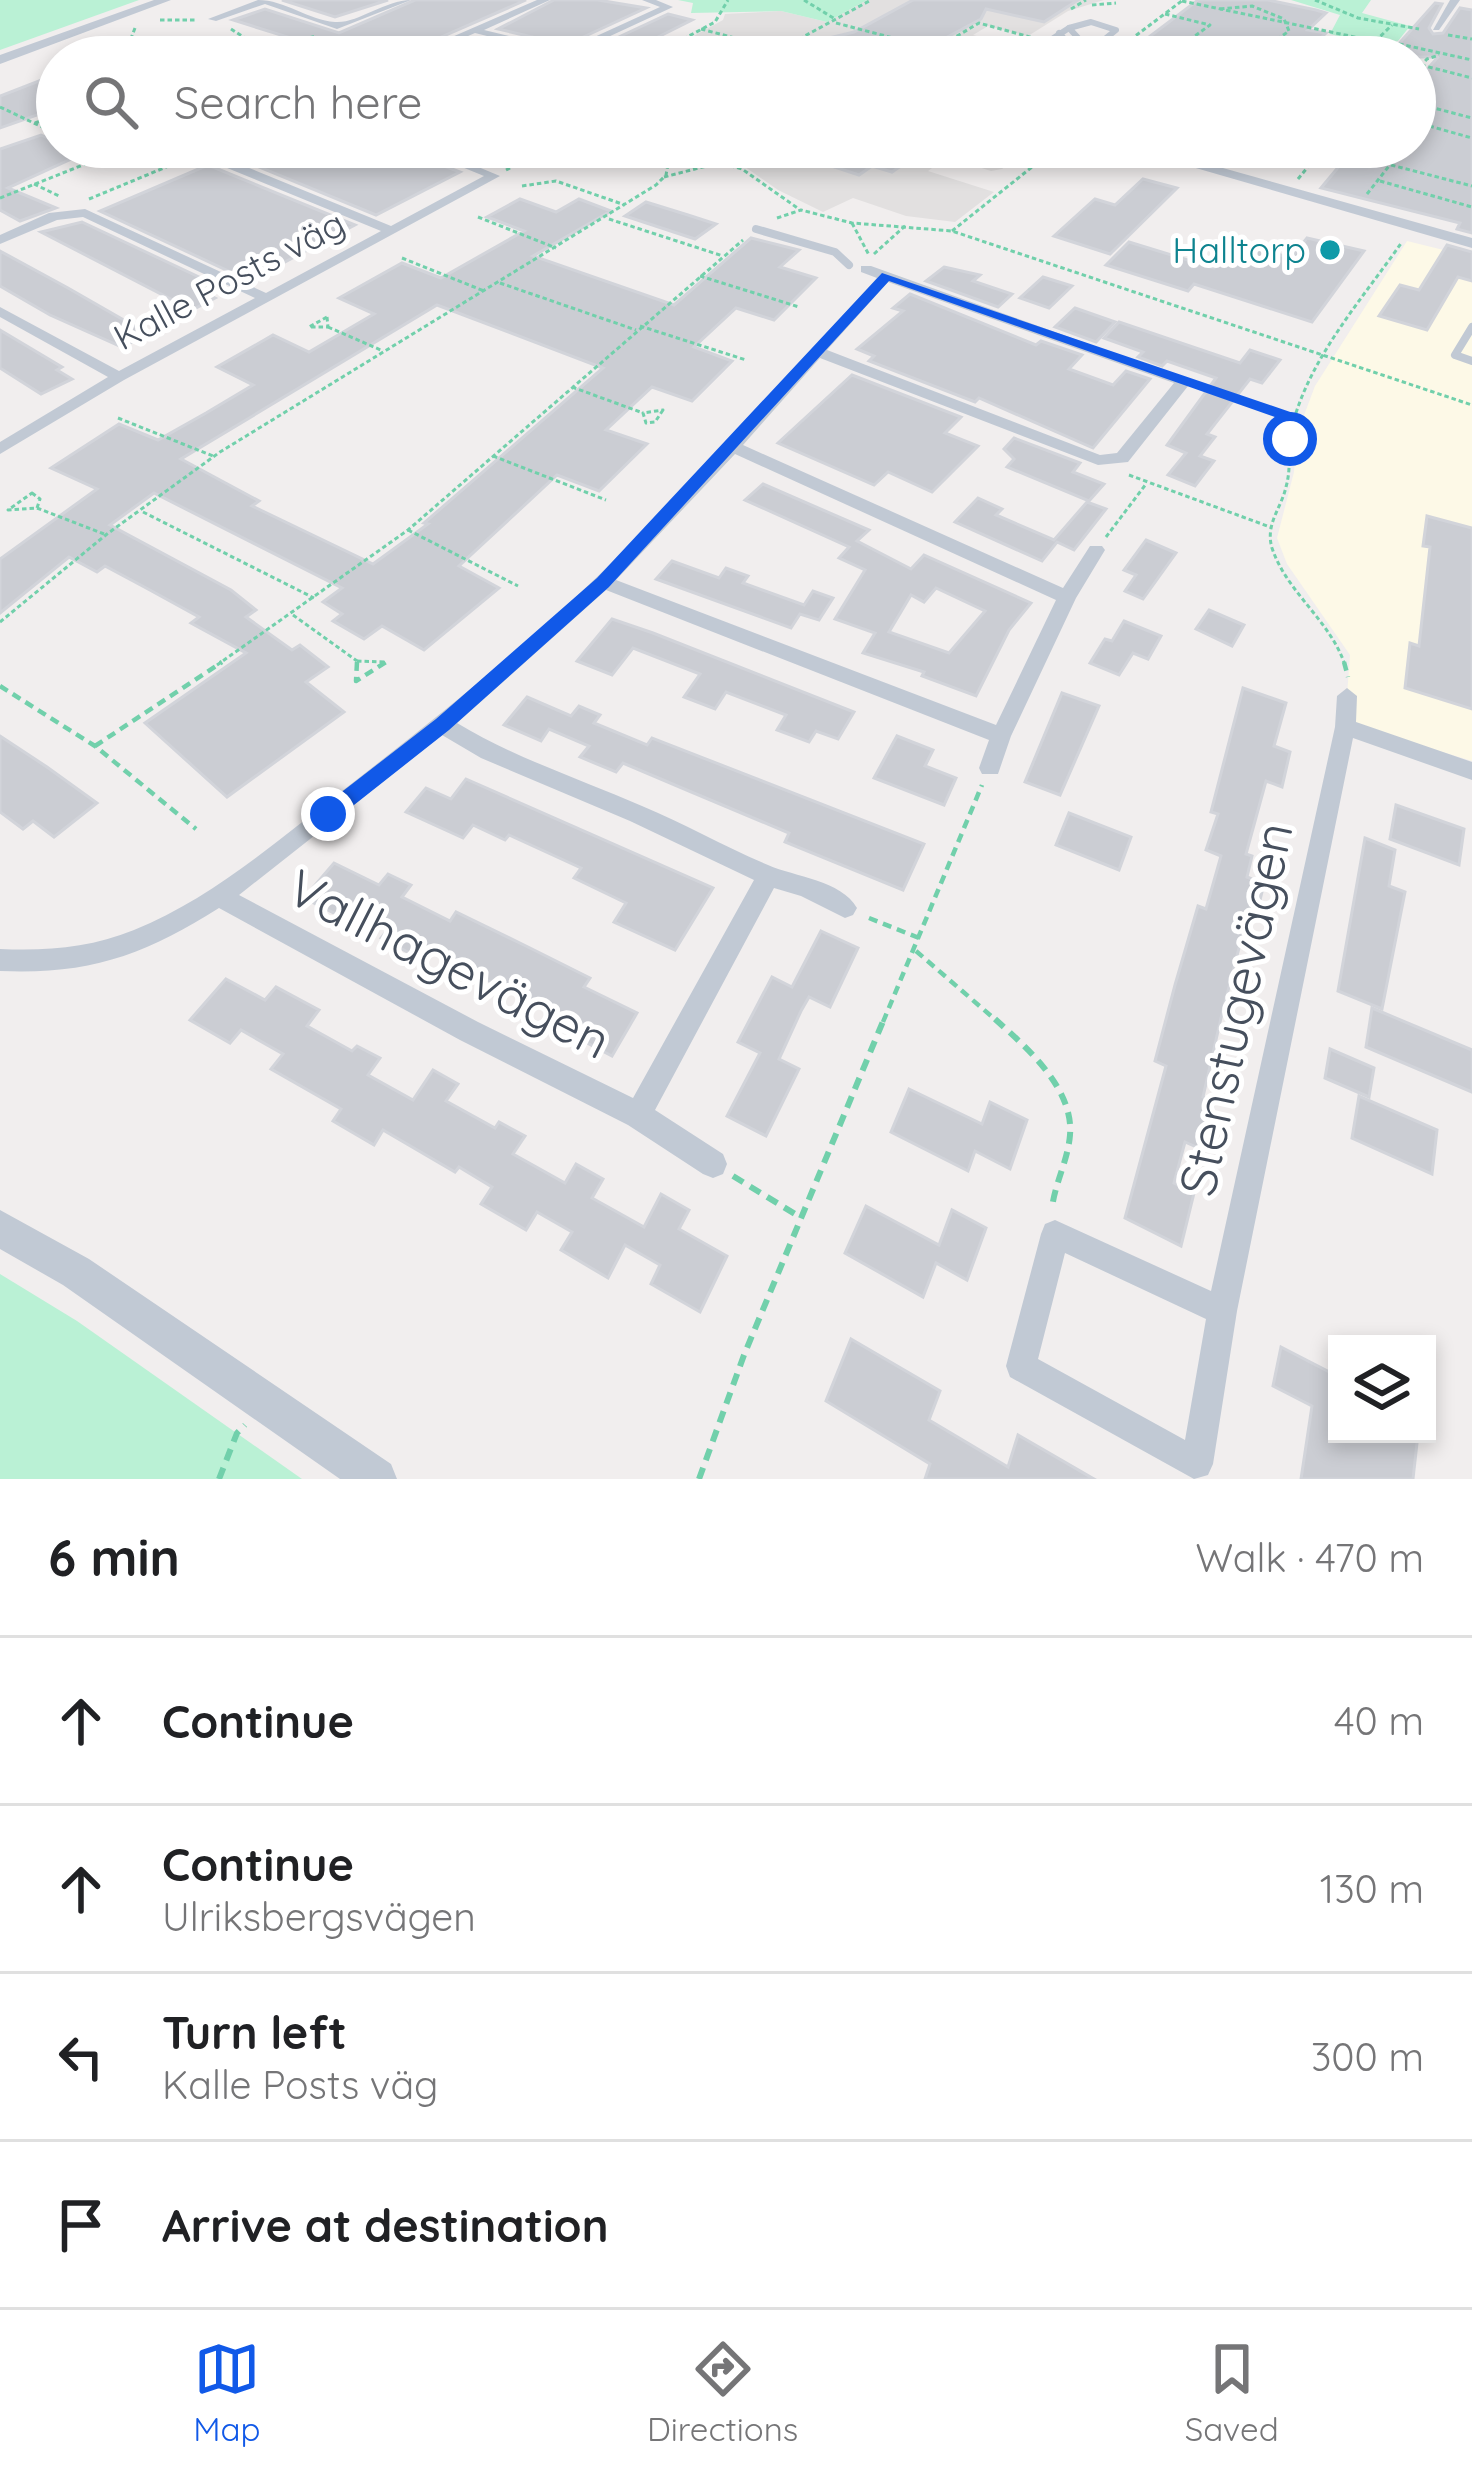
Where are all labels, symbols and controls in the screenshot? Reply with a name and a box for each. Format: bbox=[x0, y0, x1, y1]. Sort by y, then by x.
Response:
search box bbox=[36, 36, 1436, 168]
icon: search bbox=[78, 69, 144, 135]
text: Search here bbox=[174, 74, 422, 130]
street label: Kalle Posts väg bbox=[106, 200, 352, 359]
place label: Halltorp bbox=[1172, 227, 1306, 272]
marker: Halltorp bbox=[1317, 237, 1343, 263]
route start bbox=[1263, 412, 1317, 466]
route end bbox=[301, 787, 355, 841]
street label: Stenstugevägen bbox=[1164, 816, 1306, 1201]
street label: Vallhagevägen bbox=[277, 854, 622, 1072]
map controls bbox=[1328, 1335, 1436, 1443]
button: layers bbox=[1328, 1335, 1436, 1443]
text: 6 min bbox=[48, 1525, 180, 1589]
text: Walk · 470 m bbox=[1195, 1533, 1424, 1582]
icon: ahead bbox=[48, 1688, 114, 1754]
text: Continue bbox=[162, 1693, 354, 1749]
text: 40 m bbox=[1334, 1696, 1424, 1745]
text: Continue bbox=[162, 1836, 354, 1892]
icon: ahead bbox=[48, 1856, 114, 1922]
text: 130 m bbox=[1320, 1864, 1424, 1913]
text: Ulriksbergsvägen bbox=[162, 1892, 476, 1941]
text: Turn left bbox=[162, 2004, 347, 2060]
icon: left bbox=[48, 2024, 114, 2090]
text: 300 m bbox=[1311, 2032, 1424, 2081]
text: Kalle Posts väg bbox=[162, 2060, 438, 2109]
icon: arrive bbox=[48, 2192, 114, 2258]
text: Arrive at destination bbox=[162, 2197, 608, 2253]
tab: Map bbox=[193, 2336, 261, 2449]
tab: Directions bbox=[647, 2336, 798, 2449]
tab: Saved bbox=[1185, 2336, 1279, 2449]

